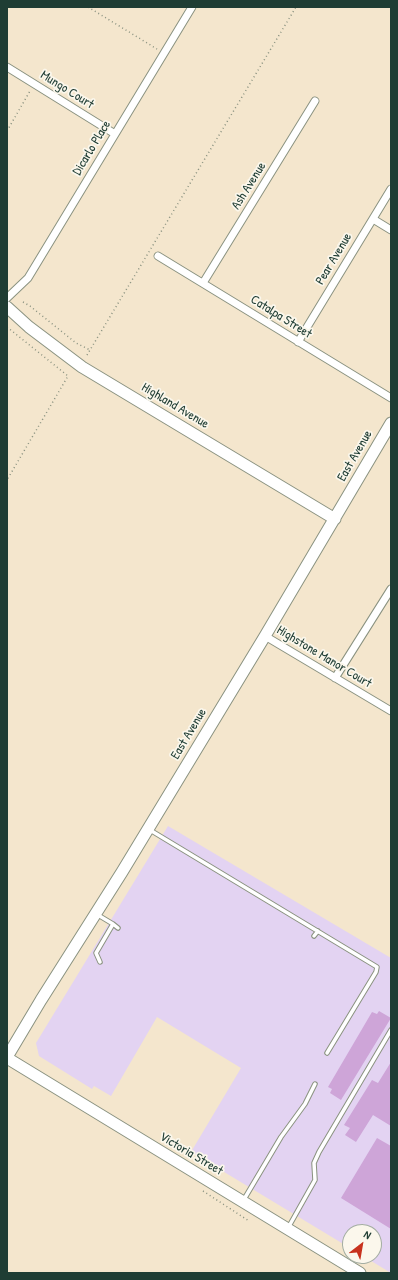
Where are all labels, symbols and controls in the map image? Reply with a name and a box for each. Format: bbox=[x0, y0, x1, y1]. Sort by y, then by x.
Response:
street label: Mungo Court bbox=[37, 68, 97, 112]
street label: Dicarlo Place bbox=[70, 118, 114, 178]
street label: Ash Avenue bbox=[228, 159, 270, 213]
street label: Pear Avenue bbox=[313, 230, 355, 288]
street label: Catalpa Street bbox=[248, 292, 314, 342]
street label: Highland Avenue bbox=[139, 380, 211, 432]
street label: East Avenue bbox=[334, 428, 376, 484]
street label: Highstone Manor Court bbox=[274, 623, 374, 691]
street label: East Avenue bbox=[168, 706, 210, 762]
street label: Victoria Street bbox=[156, 1129, 226, 1179]
north arrow bbox=[342, 1224, 382, 1264]
text: N bbox=[362, 1227, 374, 1242]

